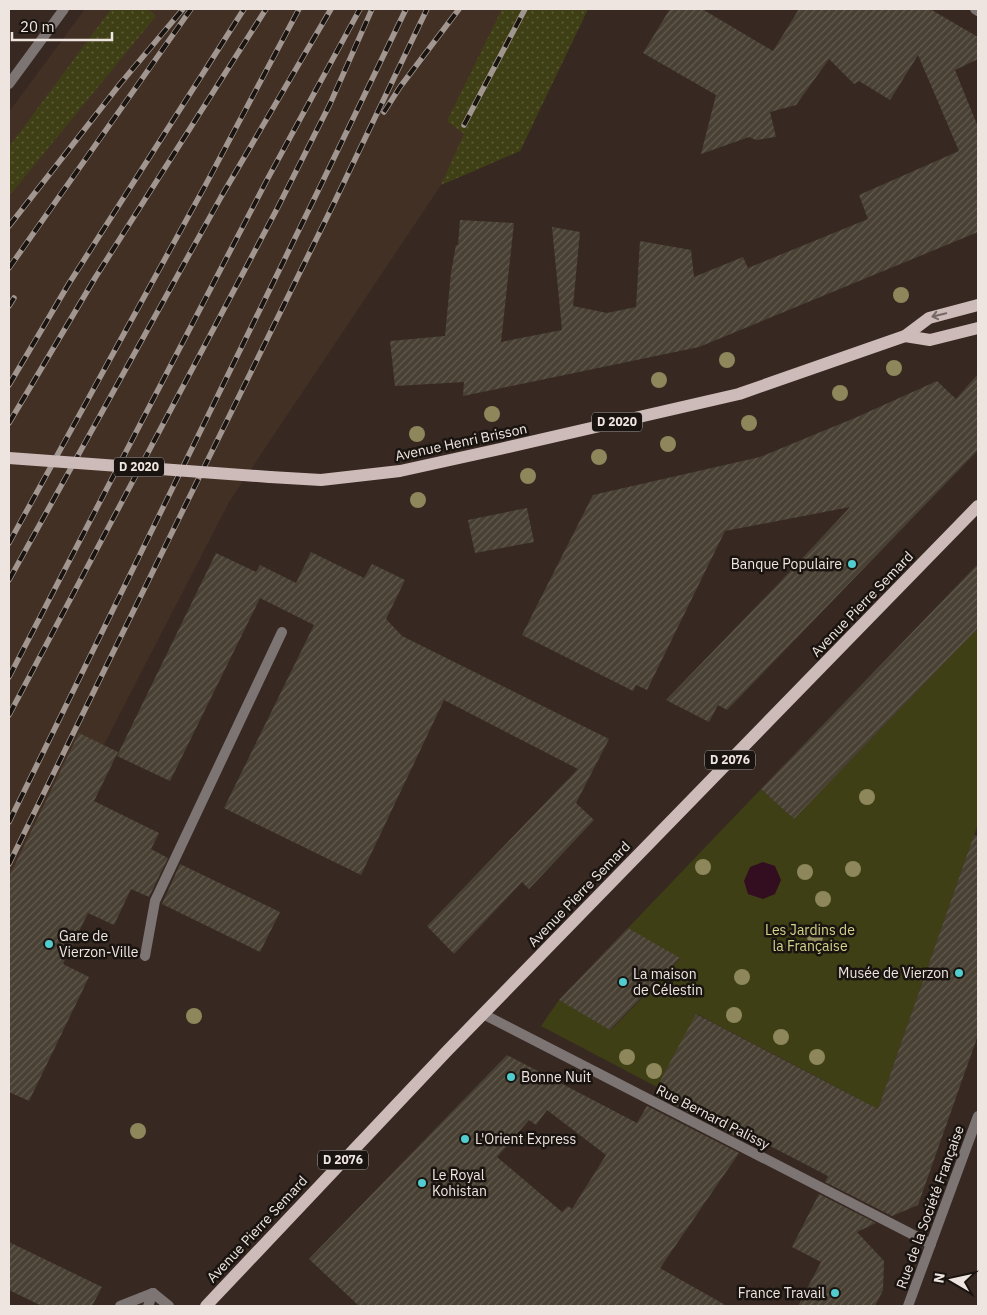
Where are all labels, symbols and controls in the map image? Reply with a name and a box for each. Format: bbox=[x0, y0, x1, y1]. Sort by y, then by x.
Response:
scale bar bbox=[12, 10, 112, 42]
text: 20 m bbox=[20, 17, 55, 36]
one-way arrow bbox=[932, 311, 948, 320]
road number: D 2020 bbox=[592, 412, 642, 432]
street label: Avenue Henri Brisson bbox=[393, 419, 529, 465]
road number: D 2020 bbox=[114, 458, 164, 477]
street label: Avenue Pierre Semard bbox=[807, 548, 917, 660]
place label: Banque Populaire bbox=[731, 555, 842, 573]
marker: Banque Populaire bbox=[846, 558, 858, 570]
road number: D 2076 bbox=[705, 750, 755, 770]
street label: Avenue Pierre Semard bbox=[524, 838, 634, 950]
park label: Les Jardins de la Française bbox=[765, 921, 855, 955]
place label: Gare de Vierzon-Ville bbox=[59, 927, 139, 961]
marker: Gare de Vierzon-Ville bbox=[43, 938, 55, 950]
place label: Musée de Vierzon bbox=[838, 964, 949, 982]
place label: La maison de Célestin bbox=[633, 965, 703, 999]
marker: Musée de Vierzon bbox=[953, 967, 965, 979]
marker: La maison de Célestin bbox=[617, 976, 629, 988]
place label: Bonne Nuit bbox=[521, 1068, 591, 1086]
marker: Bonne Nuit bbox=[505, 1071, 517, 1083]
street label: Rue Bernard Palissy bbox=[653, 1081, 773, 1153]
street label: Rue de la Société Française bbox=[892, 1123, 968, 1291]
place label: L'Orient Express bbox=[475, 1130, 577, 1148]
marker: L'Orient Express bbox=[459, 1133, 471, 1145]
road number: D 2076 bbox=[318, 1150, 368, 1170]
place label: Le Royal Kohistan bbox=[432, 1166, 487, 1200]
street label: Avenue Pierre Semard bbox=[203, 1172, 311, 1286]
marker: Le Royal Kohistan bbox=[416, 1177, 428, 1189]
north arrow bbox=[927, 1255, 977, 1305]
text: N bbox=[929, 1272, 949, 1284]
place label: France Travail bbox=[738, 1284, 825, 1302]
marker: France Travail bbox=[829, 1287, 841, 1299]

